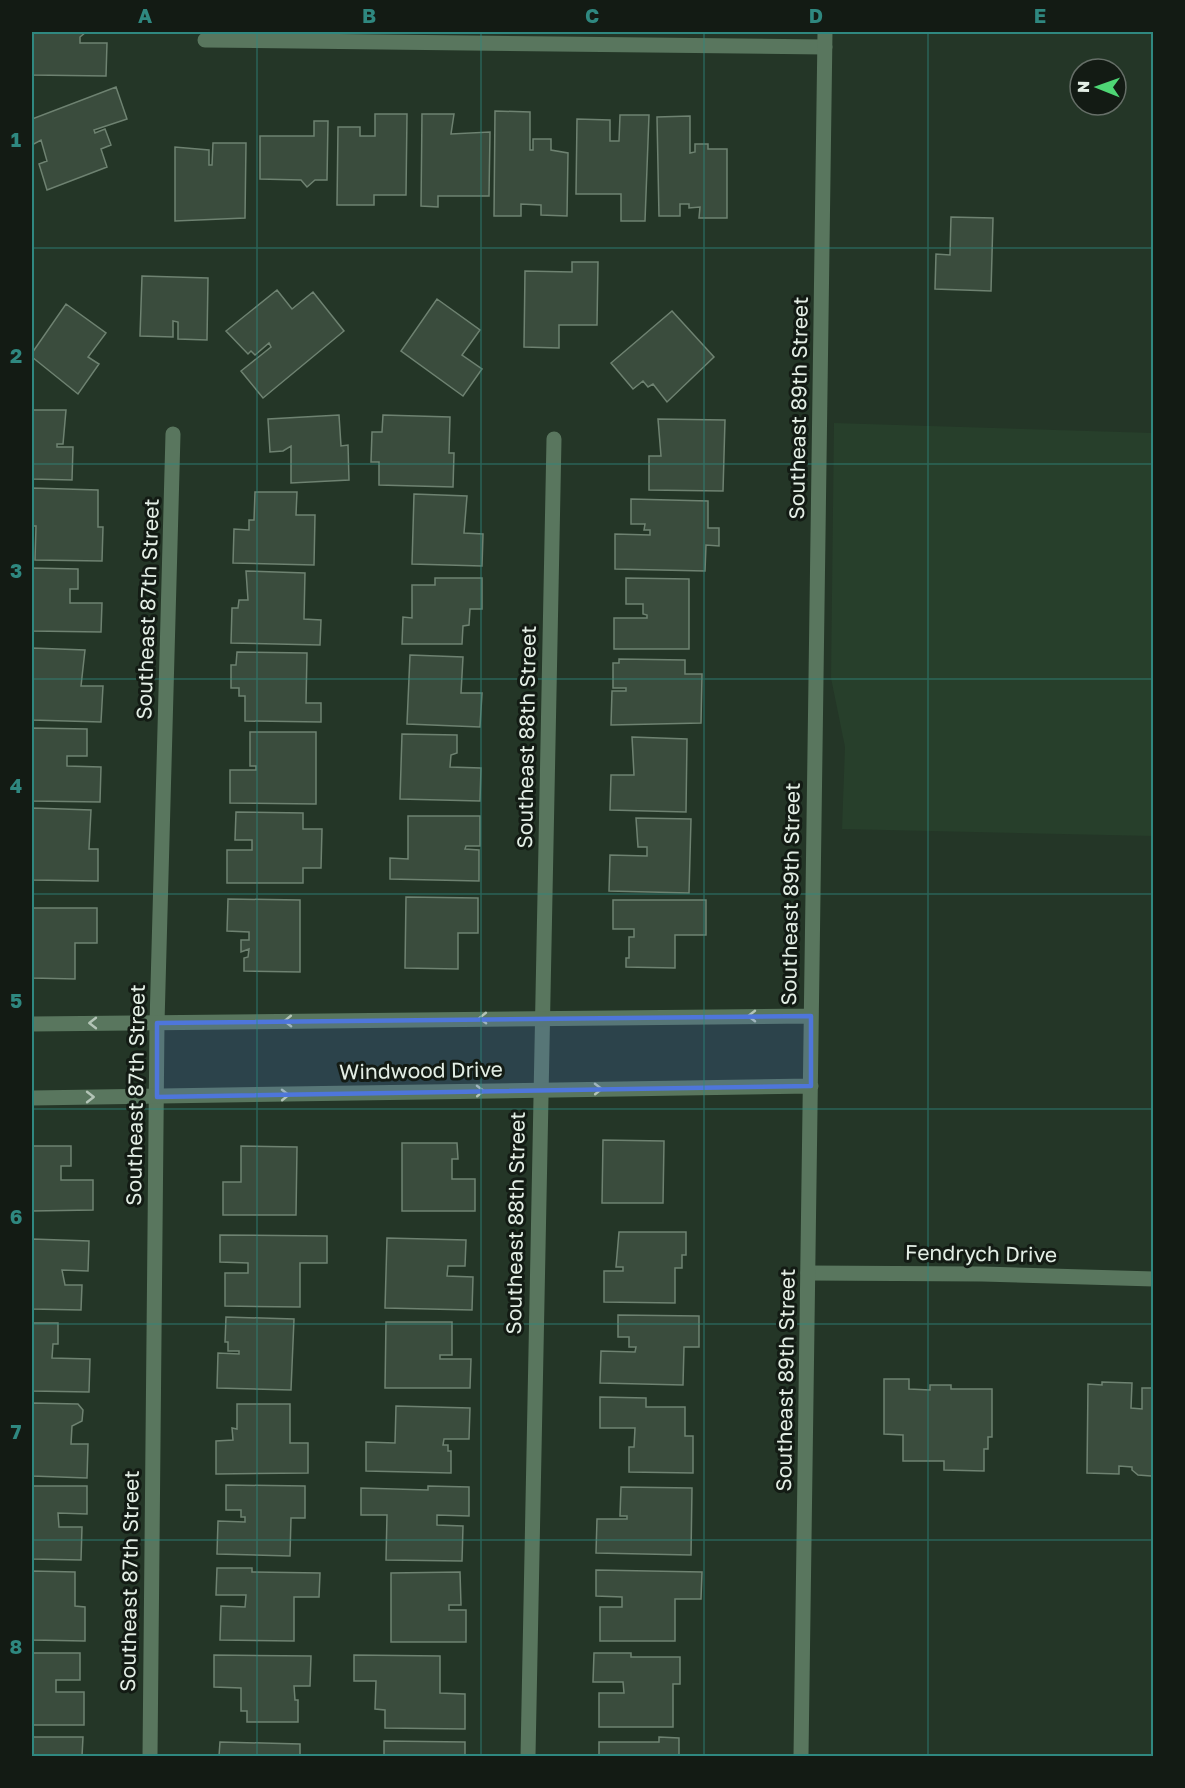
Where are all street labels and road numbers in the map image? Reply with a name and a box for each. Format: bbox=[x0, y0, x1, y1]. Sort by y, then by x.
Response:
street label: Southeast 89th Street bbox=[783, 296, 813, 520]
street label: Southeast 87th Street bbox=[130, 498, 164, 720]
street label: Southeast 88th Street bbox=[511, 625, 541, 849]
street label: Southeast 89th Street bbox=[775, 782, 805, 1006]
street label: Southeast 87th Street bbox=[120, 984, 150, 1206]
street label: Windwood Drive bbox=[339, 1056, 503, 1084]
street label: Southeast 88th Street bbox=[500, 1111, 530, 1335]
street label: Fendrych Drive bbox=[905, 1239, 1057, 1267]
street label: Southeast 89th Street bbox=[770, 1268, 800, 1492]
street label: Southeast 87th Street bbox=[114, 1470, 144, 1692]

